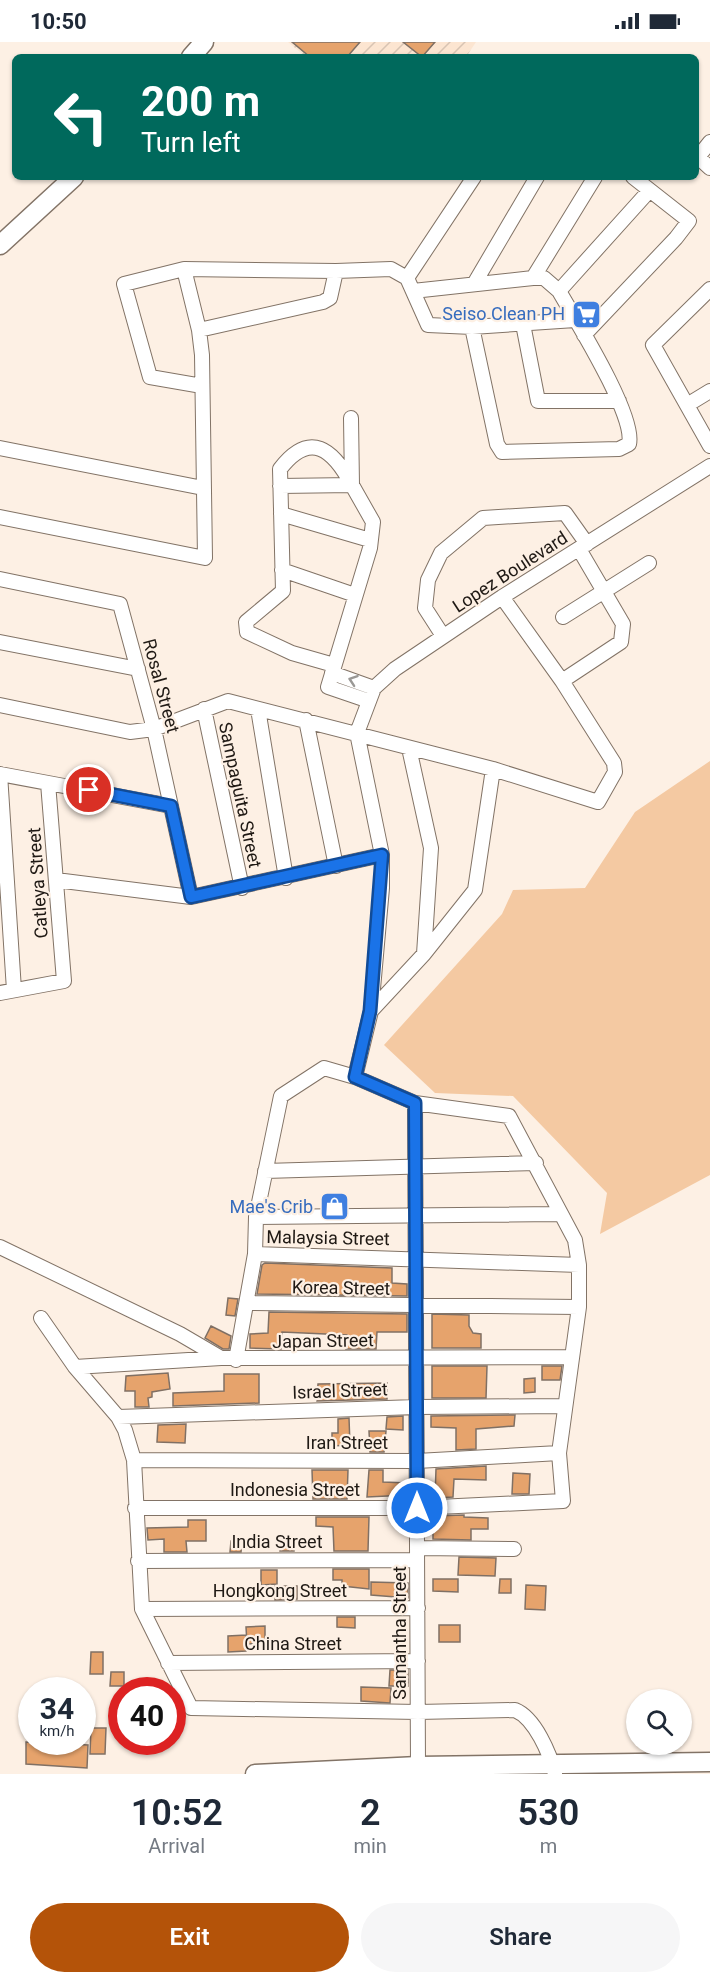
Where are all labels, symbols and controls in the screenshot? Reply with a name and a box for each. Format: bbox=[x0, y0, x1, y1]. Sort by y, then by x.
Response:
text: 10:50 bbox=[30, 9, 87, 34]
text: 200 m bbox=[141, 77, 260, 126]
icon: left bbox=[42, 78, 120, 156]
text: Turn left bbox=[141, 127, 241, 159]
supermarket icon: Seiso Clean PH bbox=[570, 298, 602, 330]
place label: Seiso Clean PH bbox=[442, 303, 565, 324]
street label: Lopez Boulevard bbox=[448, 527, 571, 617]
street label: Rosal Street bbox=[139, 636, 184, 735]
one-way arrow bbox=[348, 675, 359, 688]
street label: Sampaguita Street bbox=[215, 720, 266, 870]
pin bbox=[63, 764, 114, 815]
icon: arrive bbox=[72, 773, 105, 806]
street label: Catleya Street bbox=[23, 827, 52, 939]
shop icon: Mae's Crib bbox=[318, 1191, 350, 1223]
place label: Mae's Crib bbox=[230, 1196, 313, 1217]
street label: Malaysia Street bbox=[266, 1226, 390, 1249]
street label: Korea Street bbox=[292, 1276, 391, 1299]
street label: Japan Street bbox=[272, 1329, 374, 1352]
street label: Israel Street bbox=[292, 1378, 388, 1403]
street label: Iran Street bbox=[306, 1432, 388, 1453]
position arrow bbox=[385, 1476, 449, 1540]
street label: Indonesia Street bbox=[230, 1479, 360, 1500]
street label: India Street bbox=[231, 1531, 323, 1552]
street label: Samantha Street bbox=[389, 1566, 410, 1700]
street label: Hongkong Street bbox=[213, 1580, 347, 1601]
street label: China Street bbox=[244, 1633, 342, 1654]
speed limit sign: 40 bbox=[108, 1677, 186, 1755]
map controls bbox=[626, 1689, 692, 1755]
button: search bbox=[626, 1689, 692, 1755]
text: 34 bbox=[40, 1691, 74, 1726]
text: km/h bbox=[39, 1722, 75, 1740]
text: 10:52 bbox=[131, 1792, 223, 1834]
text: 2 bbox=[360, 1792, 380, 1834]
text: 530 bbox=[518, 1792, 579, 1834]
text: Arrival bbox=[148, 1834, 205, 1858]
text: min bbox=[353, 1834, 387, 1858]
text: m bbox=[540, 1834, 557, 1858]
button: Exit bbox=[30, 1903, 349, 1972]
button: Share bbox=[361, 1903, 680, 1972]

